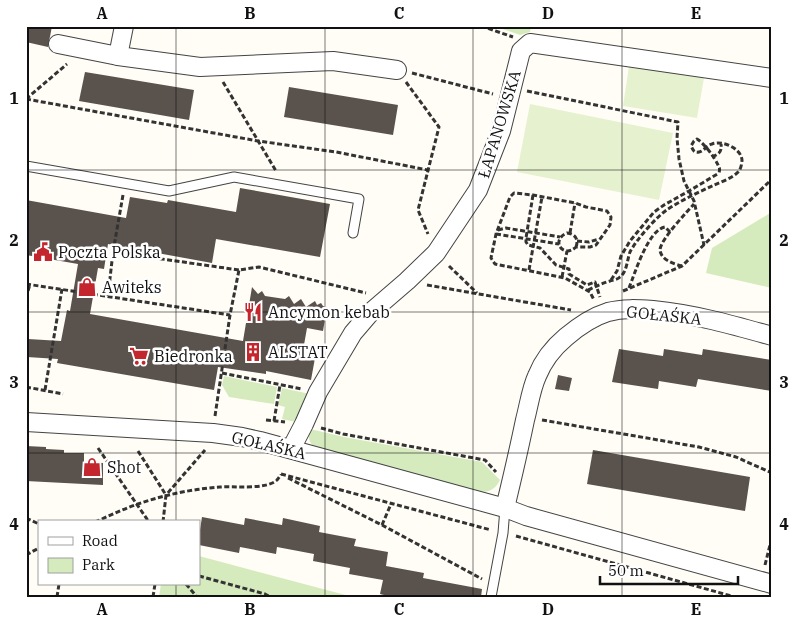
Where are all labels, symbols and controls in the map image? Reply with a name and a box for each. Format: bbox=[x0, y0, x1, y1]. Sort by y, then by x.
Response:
text: A bbox=[96, 3, 108, 23]
text: B bbox=[244, 3, 256, 23]
text: C bbox=[394, 3, 404, 23]
text: D bbox=[542, 3, 554, 23]
text: E bbox=[691, 3, 701, 23]
street label: ŁAPANOWSKA bbox=[473, 68, 525, 180]
text: 1 bbox=[9, 88, 19, 108]
text: 1 bbox=[779, 88, 789, 108]
text: 2 bbox=[9, 230, 19, 250]
text: 2 bbox=[779, 230, 789, 250]
public building icon: Poczta Polska bbox=[32, 241, 54, 263]
place label: Poczta Polska bbox=[58, 242, 161, 262]
shop icon: Awiteks bbox=[76, 276, 98, 298]
place label: Awiteks bbox=[102, 277, 162, 297]
street label: GOŁAŚKA bbox=[625, 300, 703, 329]
restaurant icon: Ancymon kebab bbox=[242, 301, 264, 323]
place label: Ancymon kebab bbox=[268, 302, 390, 322]
building icon: ALSTAT bbox=[242, 341, 264, 363]
place label: ALSTAT bbox=[268, 342, 328, 362]
supermarket icon: Biedronka bbox=[128, 345, 150, 367]
place label: Biedronka bbox=[154, 346, 233, 366]
text: 3 bbox=[9, 372, 19, 392]
text: 3 bbox=[779, 372, 789, 392]
street label: GOŁAŚKA bbox=[230, 426, 308, 463]
shop icon: Shot bbox=[81, 456, 103, 478]
place label: Shot bbox=[107, 457, 141, 477]
text: 4 bbox=[9, 514, 19, 534]
text: 4 bbox=[779, 514, 789, 534]
legend bbox=[38, 520, 200, 586]
text: Road bbox=[82, 531, 118, 550]
scale bar bbox=[600, 553, 738, 585]
text: Park bbox=[82, 555, 115, 574]
text: 50 m bbox=[608, 561, 644, 580]
text: A bbox=[96, 599, 108, 619]
text: B bbox=[244, 599, 256, 619]
text: C bbox=[394, 599, 404, 619]
text: D bbox=[542, 599, 554, 619]
text: E bbox=[691, 599, 701, 619]

